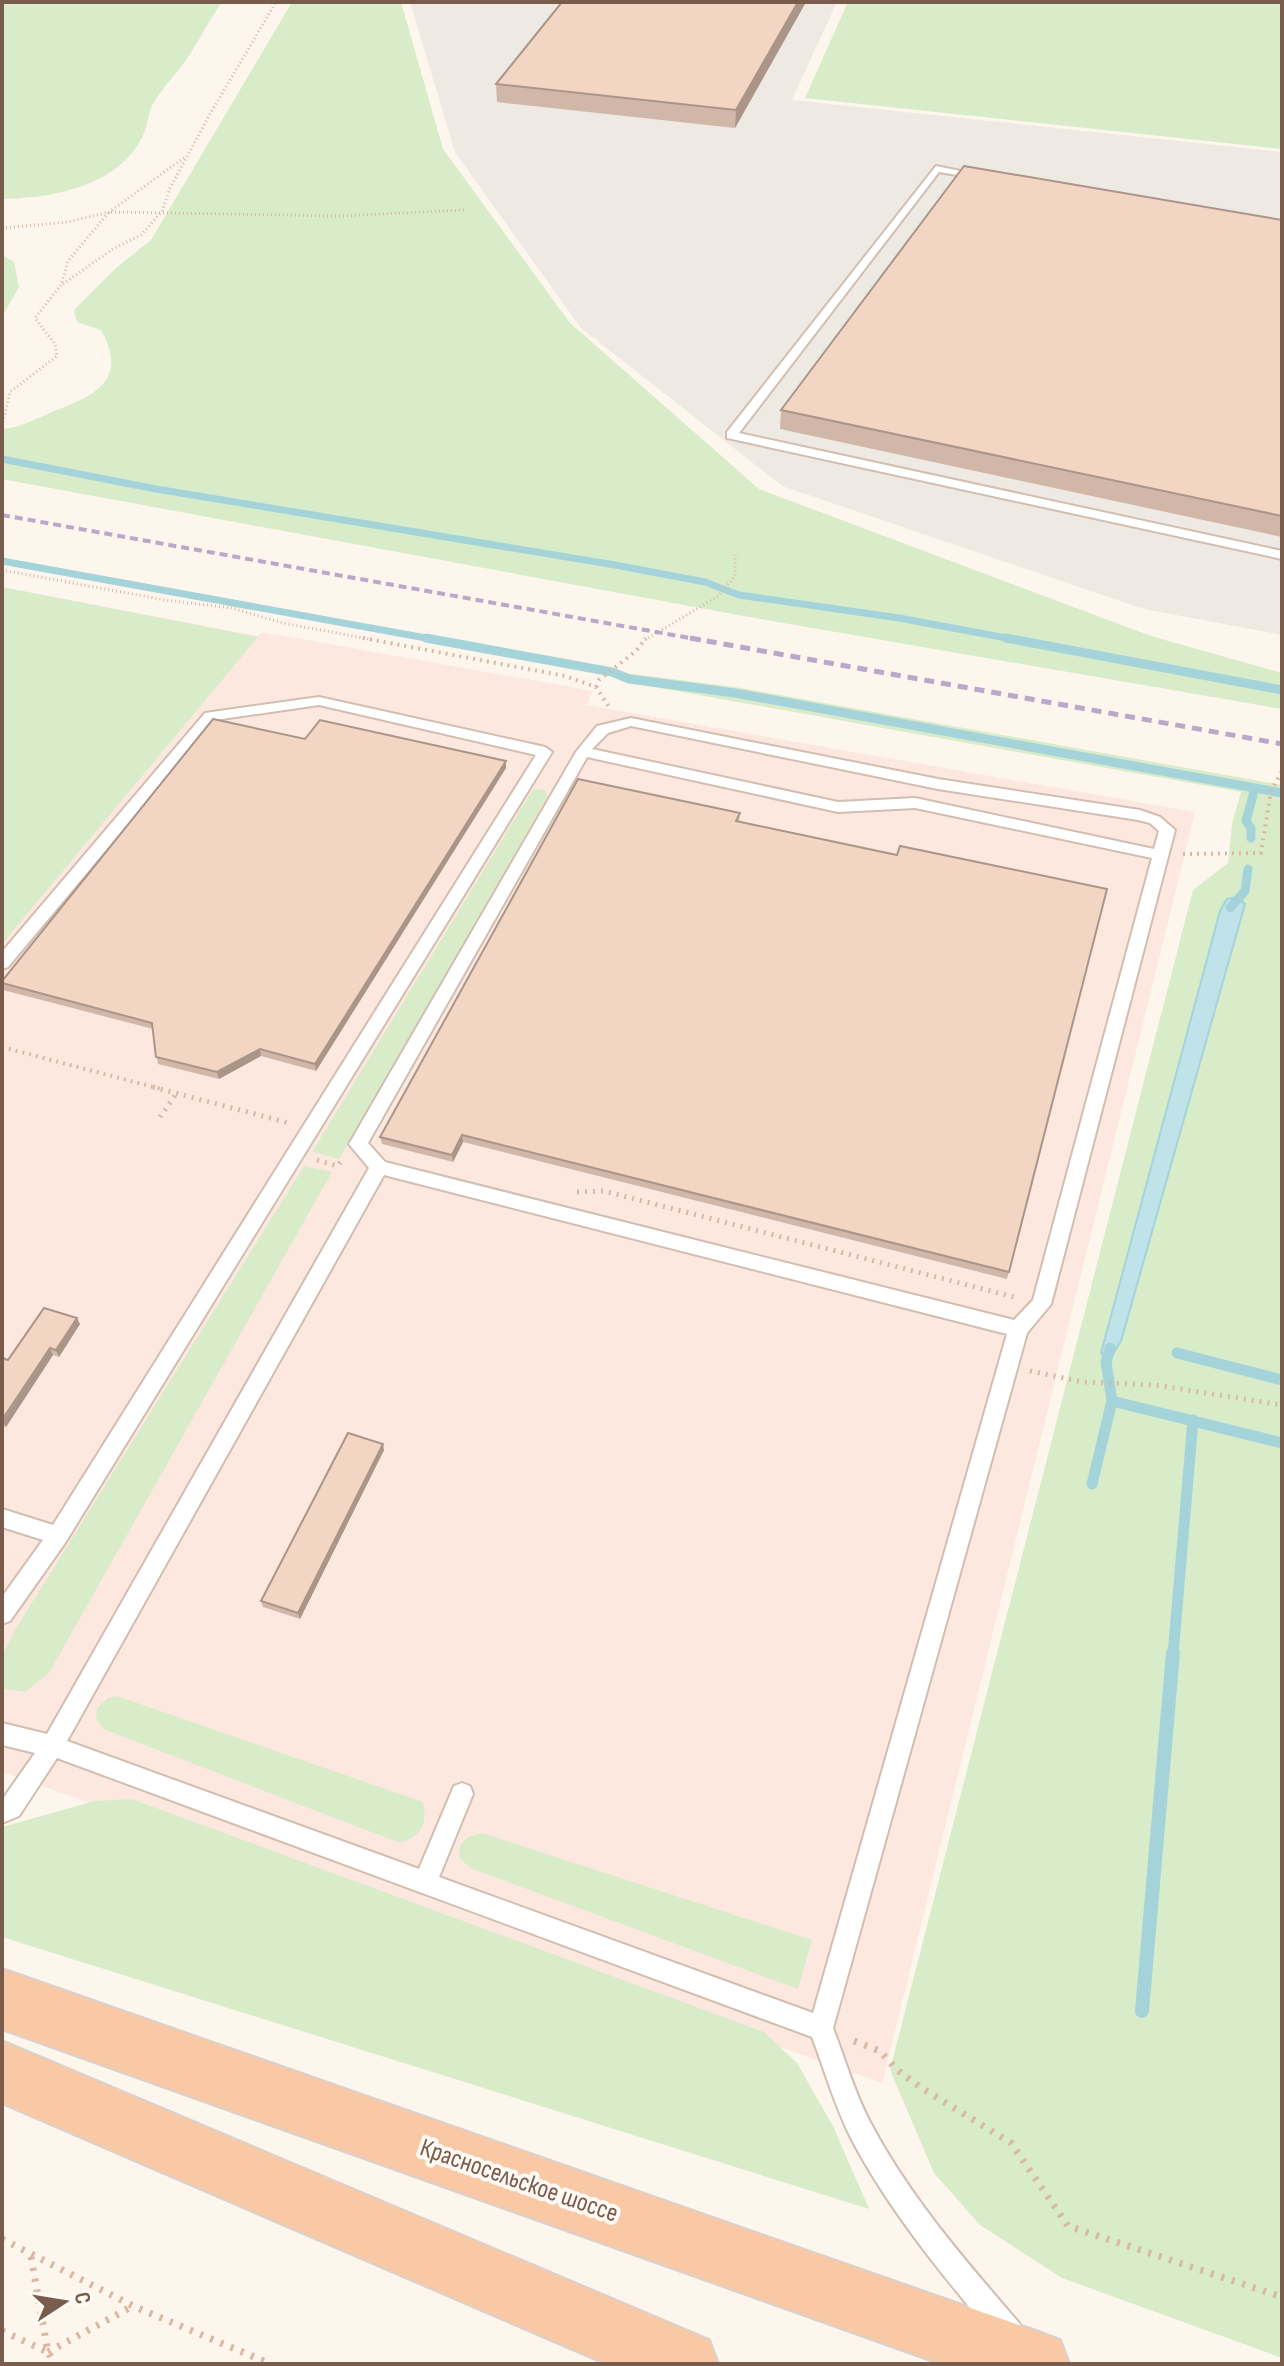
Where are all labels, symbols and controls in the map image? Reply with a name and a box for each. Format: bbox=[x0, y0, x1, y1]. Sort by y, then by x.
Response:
street label: Красносельское шоссе bbox=[416, 2133, 622, 2229]
north arrow bbox=[24, 2262, 104, 2342]
text: С bbox=[68, 2290, 96, 2306]

